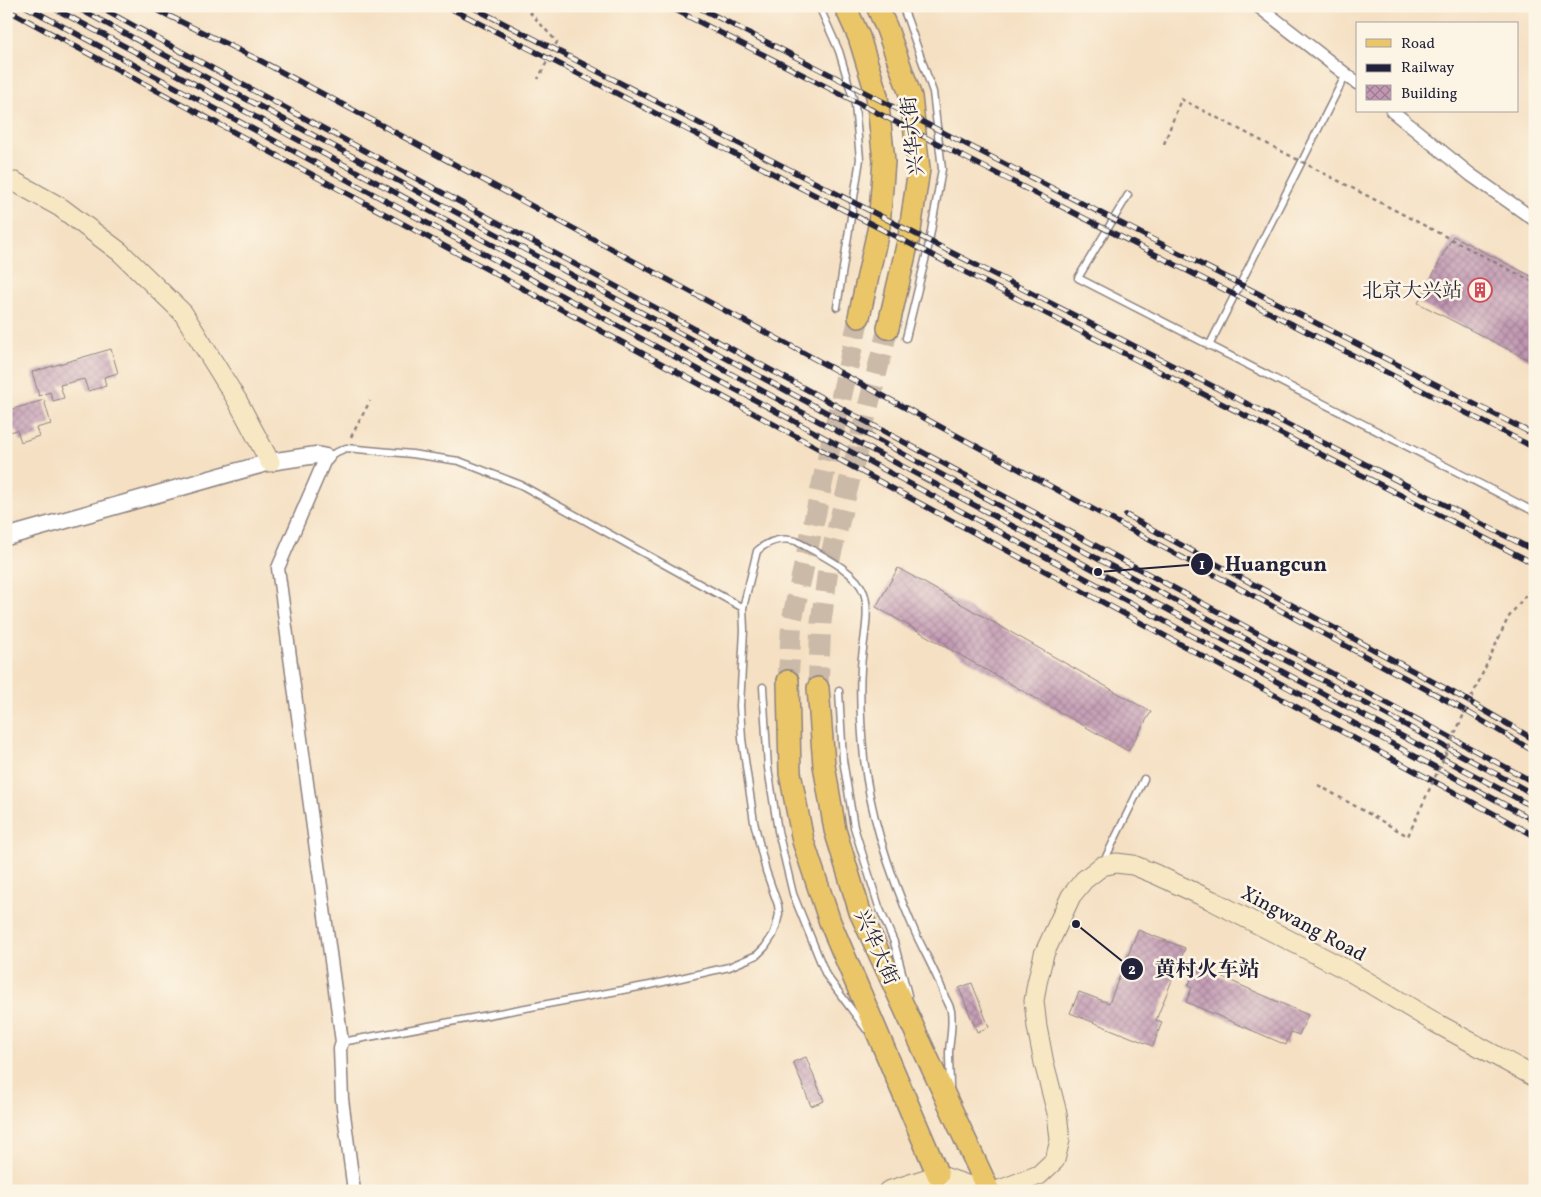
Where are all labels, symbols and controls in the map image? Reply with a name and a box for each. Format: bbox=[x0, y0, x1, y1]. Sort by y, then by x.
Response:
legend bbox=[1356, 22, 1518, 112]
text: Road bbox=[1401, 34, 1435, 55]
text: Railway bbox=[1401, 58, 1454, 79]
text: Building bbox=[1401, 84, 1458, 105]
street label: 兴华大街 bbox=[896, 95, 932, 177]
building icon: 北京大兴站 bbox=[1467, 277, 1493, 303]
place label: 北京大兴站 bbox=[1362, 278, 1462, 306]
callout: Huangcun bbox=[1190, 546, 1337, 582]
text: Huangcun bbox=[1225, 551, 1327, 580]
text: 1 bbox=[1199, 555, 1205, 576]
street label: Xingwang Road bbox=[1235, 880, 1371, 970]
street label: 兴华大街 bbox=[846, 906, 904, 990]
callout: 黄村火车站 bbox=[1119, 951, 1269, 987]
text: 黄村火车站 bbox=[1155, 956, 1260, 985]
text: 2 bbox=[1128, 960, 1136, 981]

